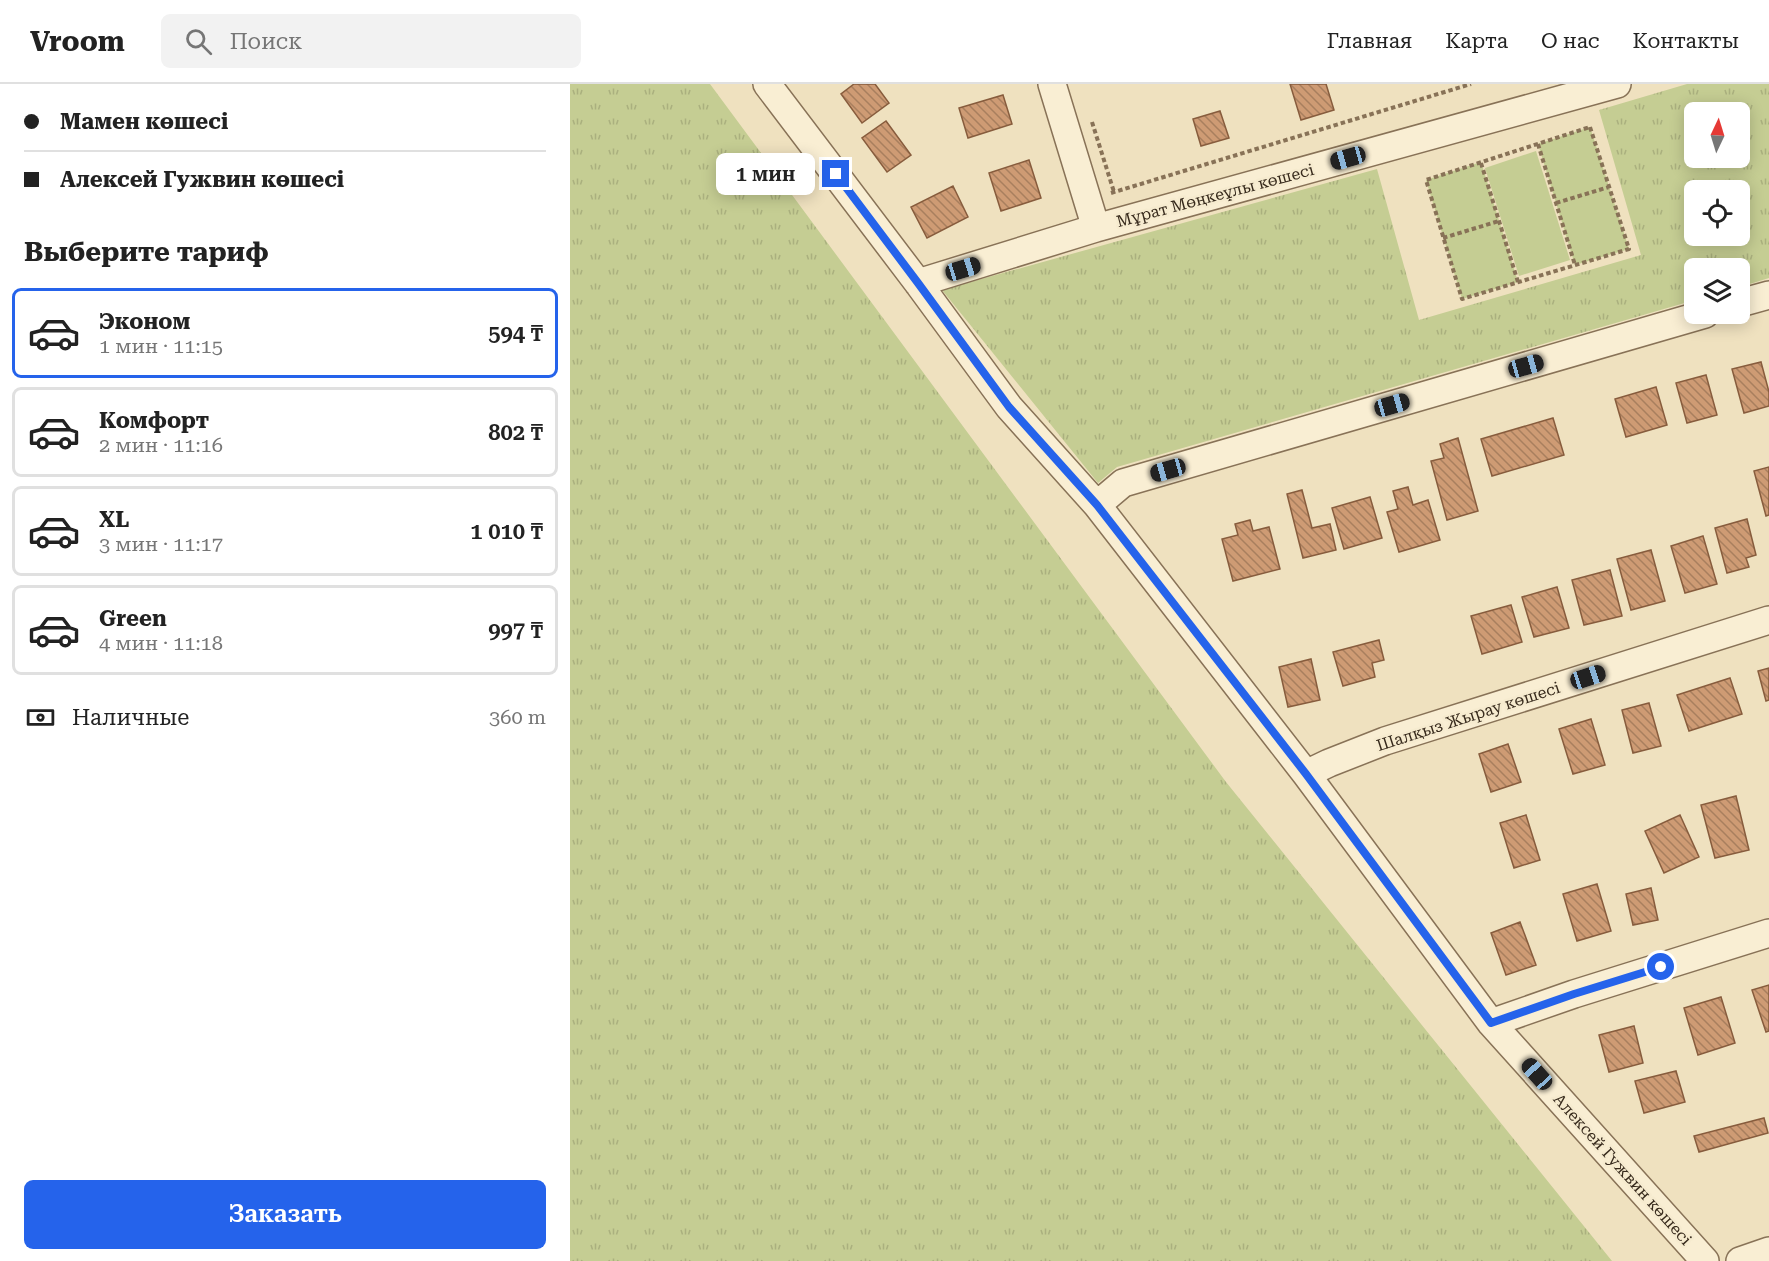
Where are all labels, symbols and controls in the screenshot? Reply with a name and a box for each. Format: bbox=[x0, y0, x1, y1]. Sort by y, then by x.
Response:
search box bbox=[161, 14, 581, 68]
text: Vroom bbox=[30, 25, 125, 58]
icon: search bbox=[182, 25, 215, 58]
text: Поиск bbox=[230, 29, 302, 54]
text: Главная bbox=[1327, 29, 1412, 53]
text: Карта bbox=[1445, 29, 1508, 53]
text: О нас bbox=[1541, 29, 1600, 53]
text: Контакты bbox=[1633, 29, 1739, 53]
north arrow bbox=[1684, 102, 1750, 168]
map controls bbox=[1684, 102, 1750, 324]
text: Мамен көшесі bbox=[60, 109, 228, 134]
car bbox=[1328, 144, 1368, 172]
callout: 1 мин bbox=[716, 153, 815, 195]
route end bbox=[822, 160, 849, 187]
street label: Мұрат Мөңкеұлы көшесі bbox=[1114, 160, 1316, 231]
text: 1 мин bbox=[736, 162, 795, 186]
text: Алексей Гужвин көшесі bbox=[60, 167, 344, 192]
button: locate bbox=[1684, 180, 1750, 246]
text: Выберите тариф bbox=[24, 236, 269, 268]
car bbox=[943, 255, 983, 283]
button: layers bbox=[1684, 258, 1750, 324]
icon: car bbox=[27, 306, 81, 360]
text: Эконом bbox=[99, 309, 190, 334]
text: 594 ₸ bbox=[488, 321, 543, 346]
text: 1 мин · 11:15 bbox=[99, 334, 223, 358]
car bbox=[1506, 352, 1546, 380]
car bbox=[1372, 391, 1412, 419]
icon: car bbox=[27, 405, 81, 459]
text: Комфорт bbox=[99, 408, 209, 433]
text: 802 ₸ bbox=[488, 420, 543, 445]
text: 2 мин · 11:16 bbox=[99, 433, 223, 457]
car bbox=[1148, 456, 1188, 484]
icon: car bbox=[27, 504, 81, 558]
text: XL bbox=[99, 507, 129, 532]
text: 1 010 ₸ bbox=[470, 519, 543, 544]
text: 3 мин · 11:17 bbox=[99, 532, 223, 556]
icon: car bbox=[27, 603, 81, 657]
text: Green bbox=[99, 606, 167, 631]
text: 997 ₸ bbox=[488, 618, 543, 643]
text: 4 мин · 11:18 bbox=[99, 631, 223, 655]
car bbox=[1568, 663, 1608, 691]
street label: Шалқыз Жырау көшесі bbox=[1374, 678, 1562, 755]
icon: cash bbox=[24, 701, 57, 734]
text: Наличные bbox=[72, 705, 189, 730]
text: 360 m bbox=[489, 705, 546, 729]
route start bbox=[1647, 953, 1674, 980]
car bbox=[1518, 1055, 1556, 1093]
street label: Алексей Гужвин көшесі bbox=[1550, 1090, 1696, 1249]
button: Заказать bbox=[24, 1180, 546, 1249]

